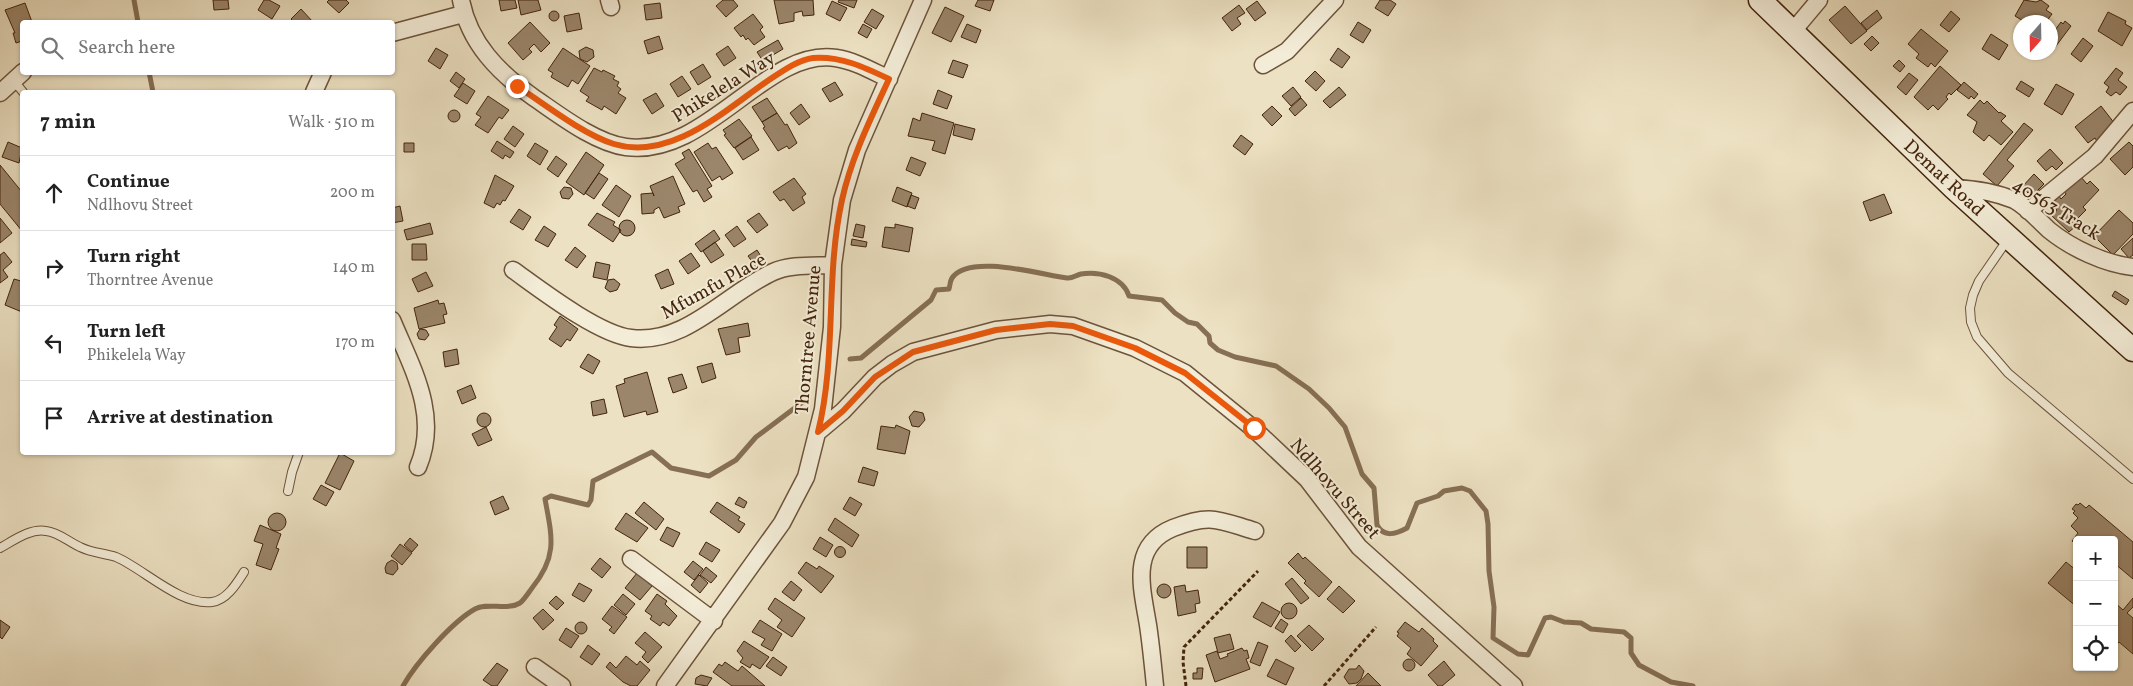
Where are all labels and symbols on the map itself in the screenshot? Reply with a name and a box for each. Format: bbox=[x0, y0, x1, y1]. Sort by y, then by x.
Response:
north arrow bbox=[2013, 15, 2058, 60]
street label: Phikelela Way bbox=[668, 46, 781, 130]
route end bbox=[506, 75, 529, 98]
street label: Demat Road bbox=[1897, 134, 1990, 223]
street label: 40563 Track bbox=[2007, 172, 2105, 247]
street label: Mfumfu Place bbox=[657, 247, 771, 326]
street label: Thorntree Avenue bbox=[790, 264, 828, 416]
route start bbox=[1243, 417, 1266, 440]
street label: Ndlhovu Street bbox=[1283, 433, 1386, 546]

